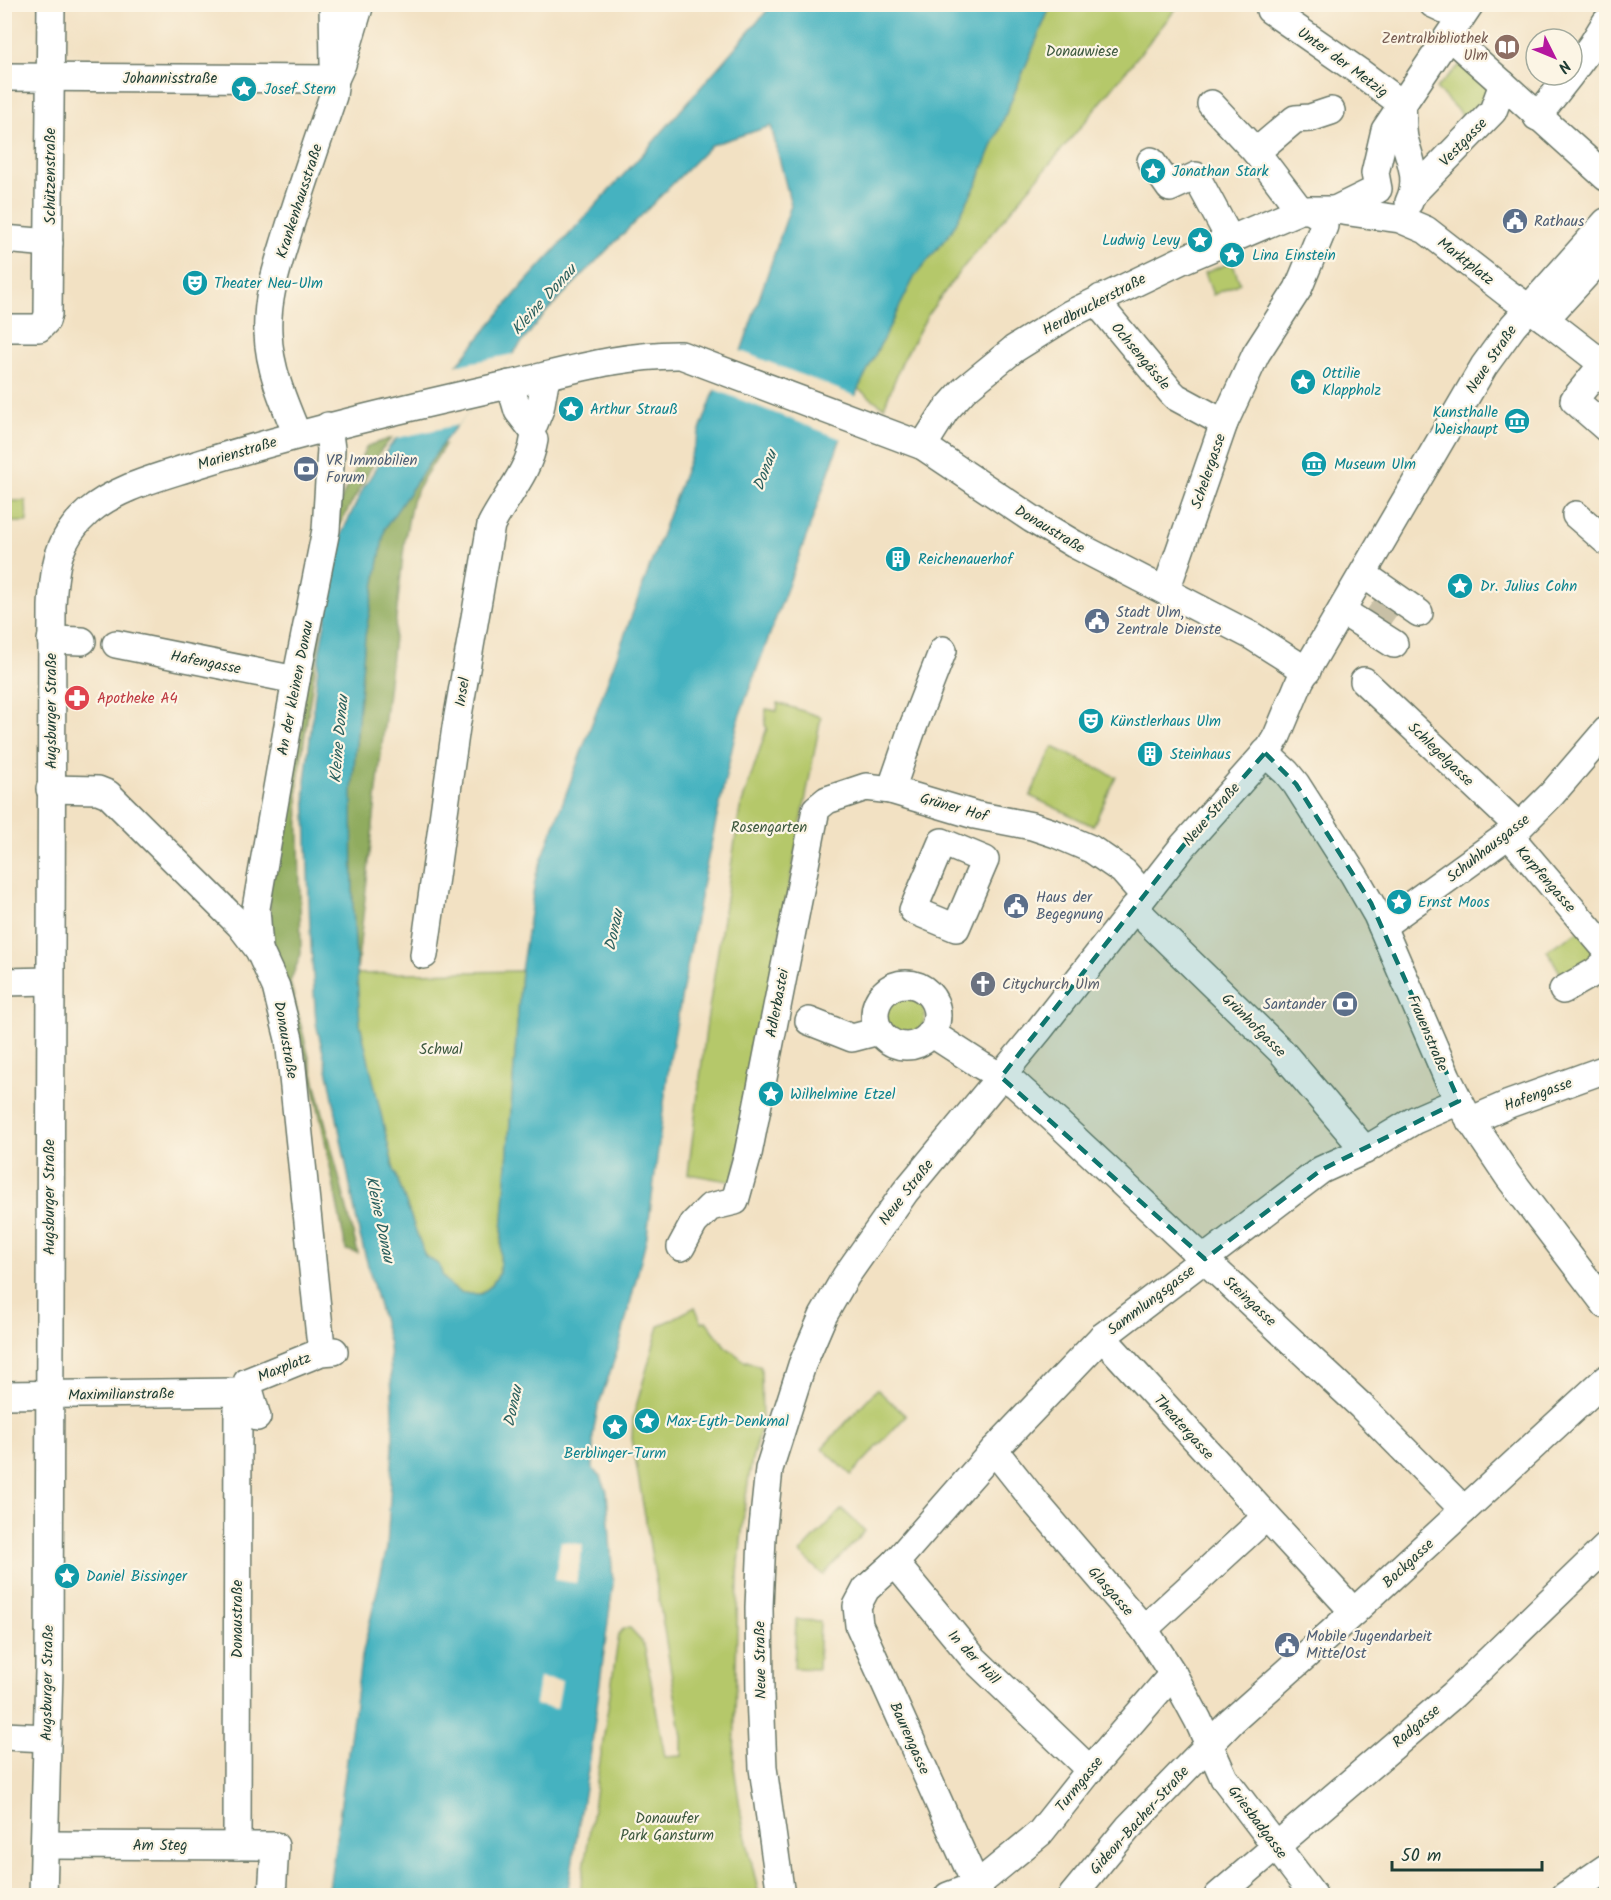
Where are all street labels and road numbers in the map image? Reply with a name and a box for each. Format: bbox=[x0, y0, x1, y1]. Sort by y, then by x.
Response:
street label: Unter der Metzig bbox=[1292, 22, 1393, 104]
street label: Johannisstraße bbox=[123, 67, 218, 91]
street label: Vestgasse bbox=[1434, 112, 1494, 173]
street label: Schützenstraße bbox=[39, 127, 63, 224]
street label: Krankenhausstraße bbox=[270, 141, 330, 262]
street label: Marktplatz bbox=[1432, 232, 1499, 292]
street label: Herdbruckerstraße bbox=[1038, 267, 1151, 342]
street label: Ochsengässle bbox=[1105, 317, 1176, 396]
street label: Neue Straße bbox=[1460, 320, 1524, 399]
street label: Marienstraße bbox=[195, 430, 280, 477]
street label: Schelergasse bbox=[1185, 430, 1233, 512]
street label: Donaustraße bbox=[1010, 499, 1089, 560]
street label: An der kleinen Donau bbox=[271, 619, 321, 758]
street label: Hafengasse bbox=[169, 644, 243, 682]
street label: Augsburger Straße bbox=[40, 653, 64, 769]
street label: Insel bbox=[449, 675, 477, 709]
street label: Schlegelgasse bbox=[1402, 717, 1479, 793]
street label: Neue Straße bbox=[1177, 777, 1247, 852]
street label: Grüner Hof bbox=[917, 787, 992, 829]
street label: Schuhhausgasse bbox=[1442, 808, 1536, 889]
street label: Karpfengasse bbox=[1509, 841, 1581, 919]
street label: Adlerbastei bbox=[760, 965, 797, 1040]
street label: Grünhofgasse bbox=[1215, 988, 1291, 1064]
street label: Frauenstraße bbox=[1400, 991, 1454, 1076]
street label: Donaustraße bbox=[266, 999, 304, 1081]
street label: Hafengasse bbox=[1501, 1071, 1576, 1118]
street label: Augsburger Straße bbox=[38, 1139, 62, 1255]
street label: Neue Straße bbox=[873, 1154, 940, 1231]
street label: Sammlungsgasse bbox=[1102, 1259, 1201, 1342]
street label: Steingasse bbox=[1217, 1271, 1282, 1333]
street label: Maxplatz bbox=[254, 1346, 315, 1389]
street label: Maximilianstraße bbox=[68, 1382, 175, 1408]
street label: Theatergasse bbox=[1147, 1390, 1219, 1466]
street label: Bockgasse bbox=[1377, 1533, 1440, 1594]
street label: Glasgasse bbox=[1082, 1561, 1139, 1622]
street label: Donaustraße bbox=[226, 1580, 250, 1658]
street label: Neue Straße bbox=[748, 1620, 774, 1699]
street label: Augsburger Straße bbox=[35, 1625, 61, 1741]
street label: In der Höll bbox=[941, 1625, 1005, 1691]
street label: Baurengasse bbox=[882, 1698, 936, 1779]
street label: Radgasse bbox=[1387, 1699, 1446, 1754]
street label: Turmgasse bbox=[1050, 1751, 1110, 1818]
street label: Gideon-Bacher-Straße bbox=[1084, 1760, 1196, 1881]
street label: Griesbadgasse bbox=[1221, 1781, 1293, 1865]
street label: Am Steg bbox=[133, 1834, 187, 1858]

